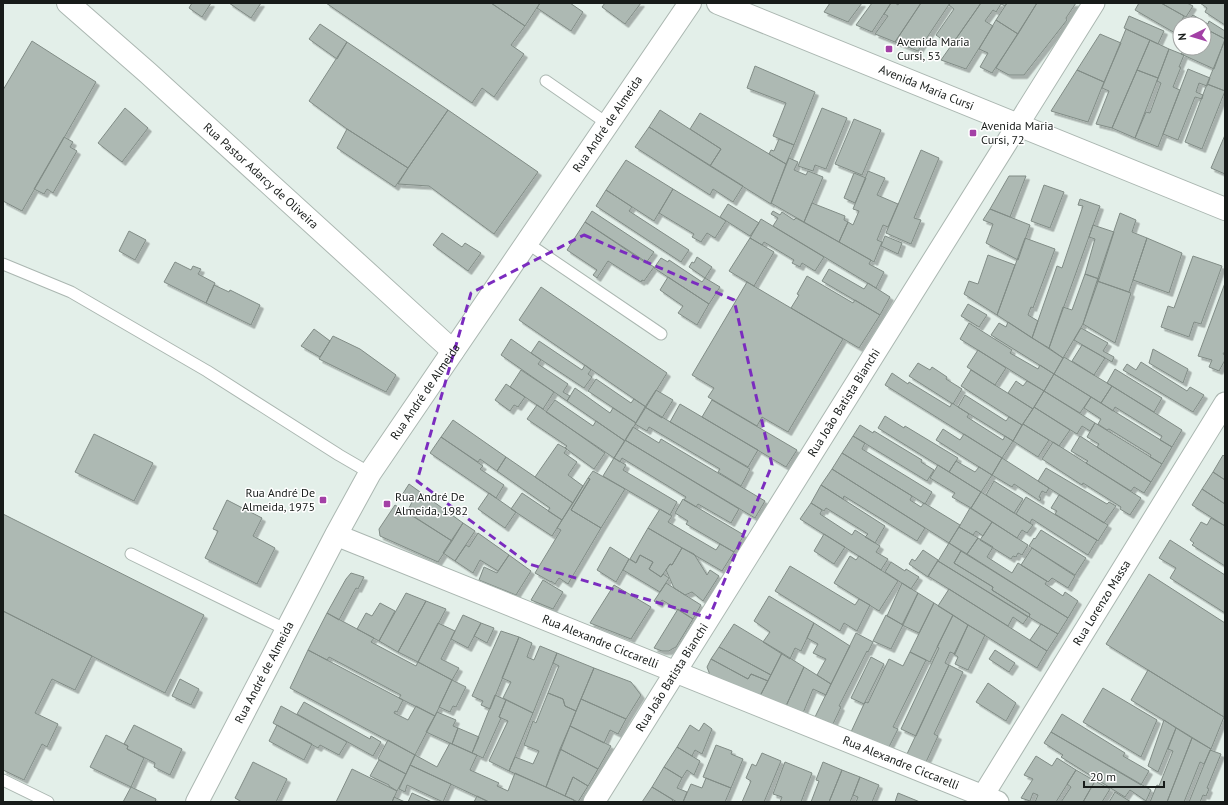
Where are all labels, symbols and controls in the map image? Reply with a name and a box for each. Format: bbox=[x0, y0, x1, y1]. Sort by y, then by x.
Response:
north arrow bbox=[1172, 16, 1212, 56]
text: N bbox=[1175, 33, 1189, 41]
place label: Avenida Maria Cursi, 53 bbox=[897, 34, 969, 63]
marker: Avenida Maria Cursi, 53 bbox=[884, 44, 894, 54]
street label: Avenida Maria Cursi bbox=[877, 61, 976, 113]
street label: Rua André de Almeida bbox=[569, 73, 645, 175]
place label: Avenida Maria Cursi, 72 bbox=[981, 118, 1053, 147]
street label: Rua Pastor Adarcy de Oliveira bbox=[201, 119, 322, 232]
marker: Avenida Maria Cursi, 72 bbox=[968, 128, 978, 138]
street label: Rua André de Almeida bbox=[387, 340, 463, 443]
street label: Rua João Batista Bianchi bbox=[804, 346, 883, 459]
place label: Rua André De Almeida, 1975 bbox=[242, 485, 315, 514]
place label: Rua André De Almeida, 1982 bbox=[395, 489, 468, 518]
marker: Rua André De Almeida, 1975 bbox=[318, 495, 328, 505]
marker: Rua André De Almeida, 1982 bbox=[382, 499, 392, 509]
street label: Rua Lorenzo Massa bbox=[1069, 557, 1133, 648]
street label: Rua Alexandre Ciccarelli bbox=[540, 611, 661, 671]
street label: Rua André de Almeida bbox=[231, 619, 297, 726]
street label: Rua João Batista Bianchi bbox=[632, 620, 711, 734]
street label: Rua Alexandre Ciccarelli bbox=[841, 732, 961, 793]
scale bar bbox=[1084, 763, 1164, 789]
text: 20 m bbox=[1090, 769, 1116, 784]

